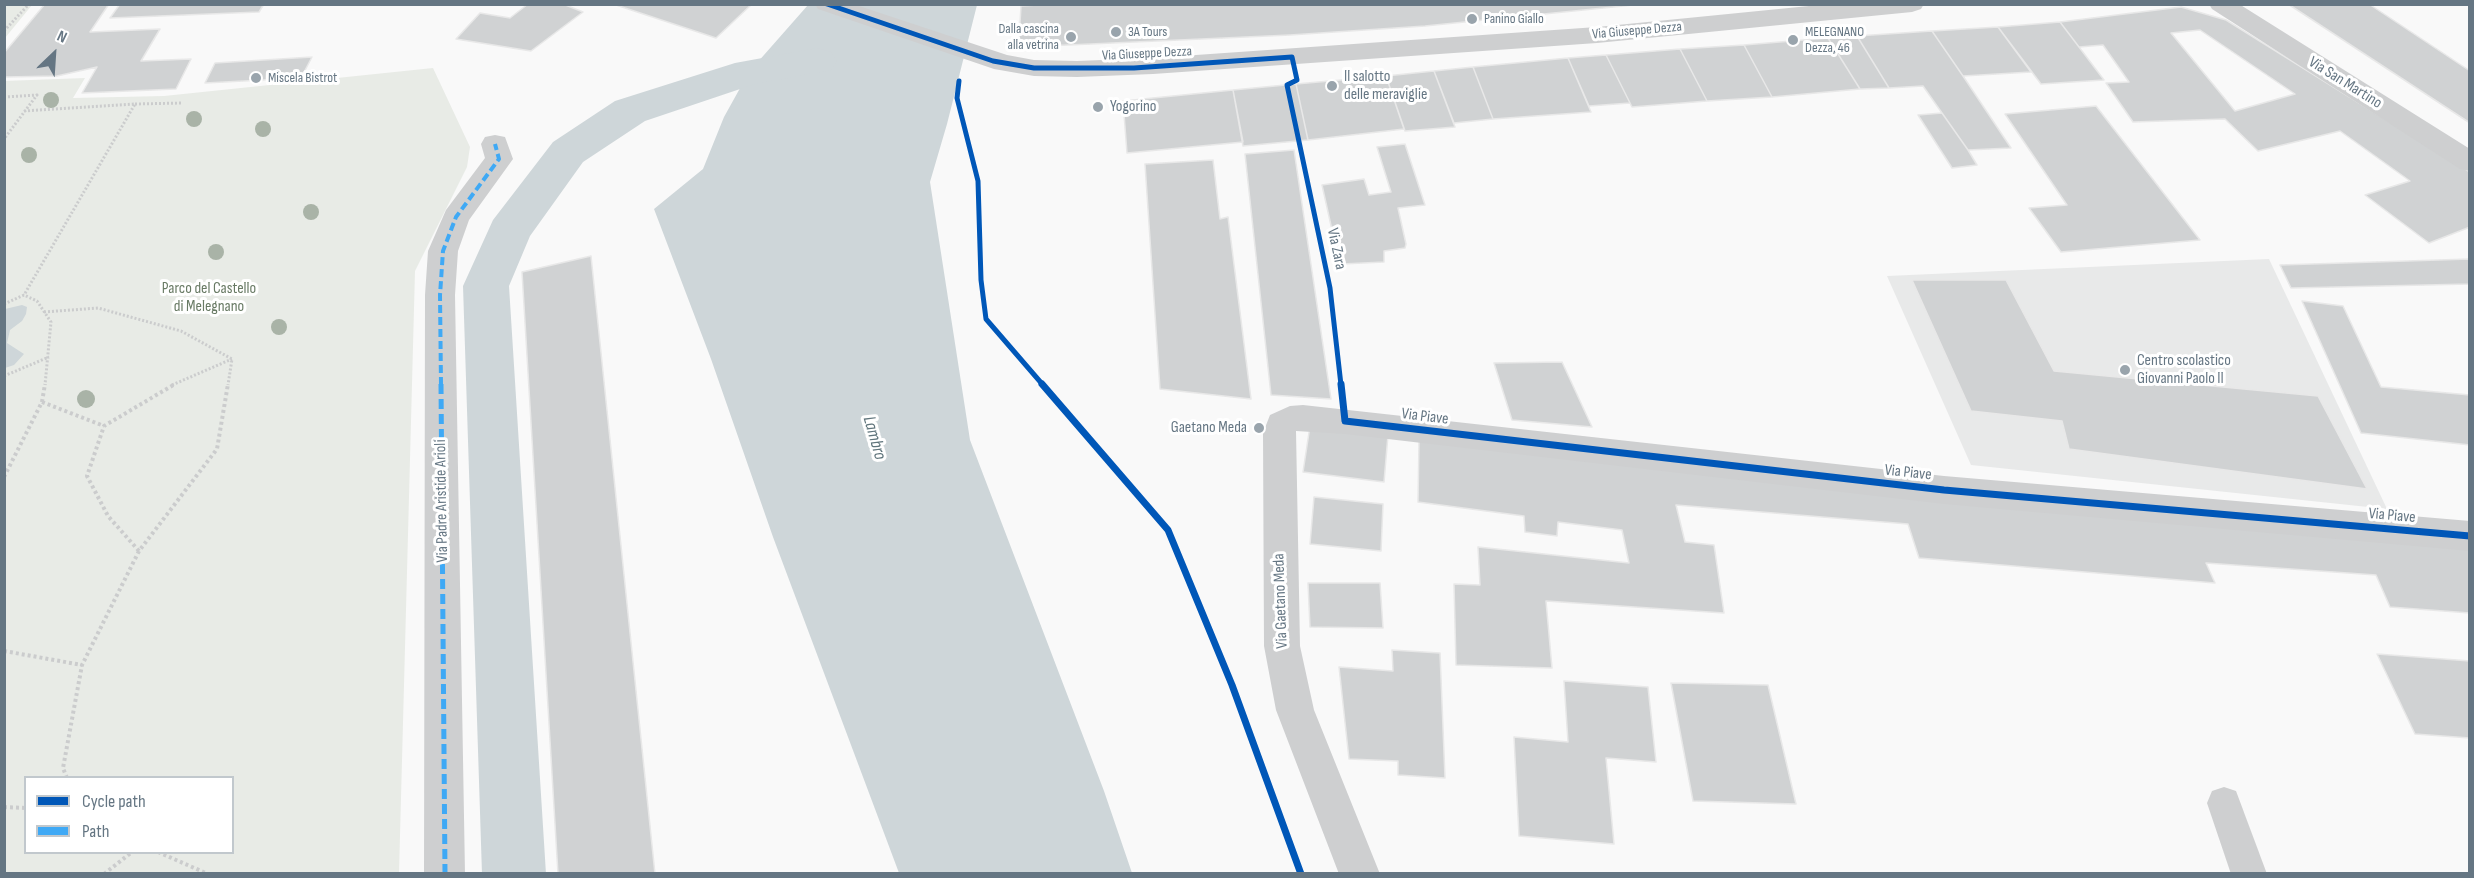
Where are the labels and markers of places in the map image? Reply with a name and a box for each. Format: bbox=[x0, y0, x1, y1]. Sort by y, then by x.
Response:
place label: Panino Giallo bbox=[1484, 11, 1544, 27]
marker: Panino Giallo bbox=[1465, 12, 1479, 26]
place label: Dalla cascina alla vetrina bbox=[999, 21, 1059, 54]
place label: 3A Tours bbox=[1128, 24, 1167, 40]
place label: MELEGNANO Dezza, 46 bbox=[1805, 24, 1864, 56]
marker: 3A Tours bbox=[1109, 25, 1123, 39]
marker: Dalla cascina alla vetrina bbox=[1064, 30, 1078, 44]
marker: MELEGNANO Dezza, 46 bbox=[1786, 33, 1800, 47]
place label: Il salotto delle meraviglie bbox=[1344, 67, 1427, 105]
place label: Miscela Bistrot bbox=[268, 70, 337, 86]
marker: Miscela Bistrot bbox=[249, 71, 263, 85]
marker: Il salotto delle meraviglie bbox=[1325, 79, 1339, 93]
place label: Yogorino bbox=[1110, 97, 1156, 117]
marker: Yogorino bbox=[1091, 100, 1105, 114]
place label: Centro scolastico Giovanni Paolo II bbox=[2137, 351, 2231, 389]
marker: Centro scolastico Giovanni Paolo II bbox=[2118, 363, 2132, 377]
place label: Gaetano Meda bbox=[1171, 418, 1247, 438]
marker: Gaetano Meda bbox=[1252, 421, 1266, 435]

